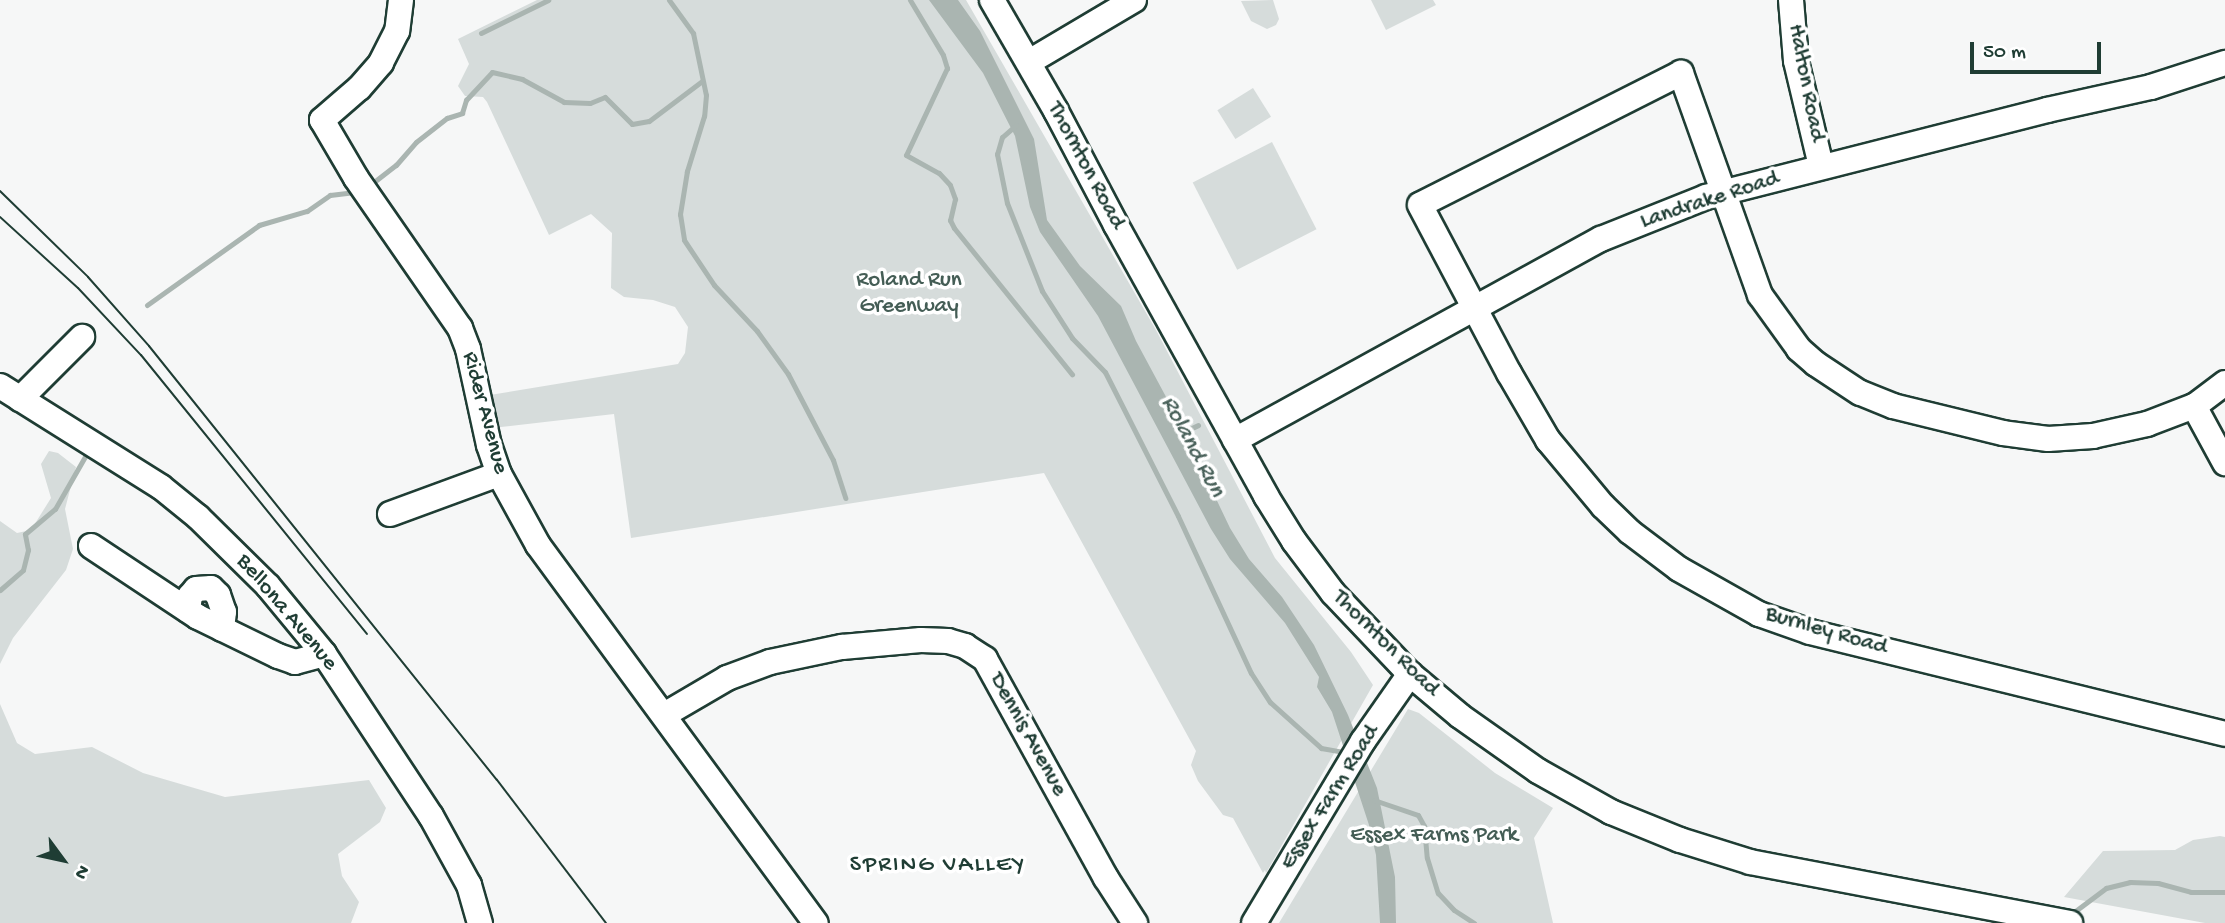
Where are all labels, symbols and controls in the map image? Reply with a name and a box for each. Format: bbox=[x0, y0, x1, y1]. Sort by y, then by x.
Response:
street label: Halton Road bbox=[1780, 22, 1830, 144]
scale bar bbox=[1973, 28, 2104, 72]
text: 50 m bbox=[1983, 41, 2026, 66]
street label: Thornton Road bbox=[1040, 98, 1130, 234]
street label: Landrake Road bbox=[1637, 166, 1783, 236]
park label: Roland Run Greenway bbox=[856, 267, 962, 321]
street label: Rider Avenue bbox=[454, 349, 514, 477]
water label: Roland Run bbox=[1153, 392, 1231, 502]
street label: Bellona Avenue bbox=[229, 549, 343, 677]
street label: Thornton Road bbox=[1326, 585, 1444, 703]
street label: Burnley Road bbox=[1762, 601, 1890, 663]
street label: Dennis Avenue bbox=[982, 668, 1072, 802]
street label: Essex Farm Road bbox=[1275, 721, 1387, 875]
park label: Essex Farms Park bbox=[1350, 822, 1518, 850]
north arrow bbox=[28, 825, 98, 895]
district label: SPRING VALLEY bbox=[851, 852, 1025, 880]
text: N bbox=[68, 860, 94, 883]

